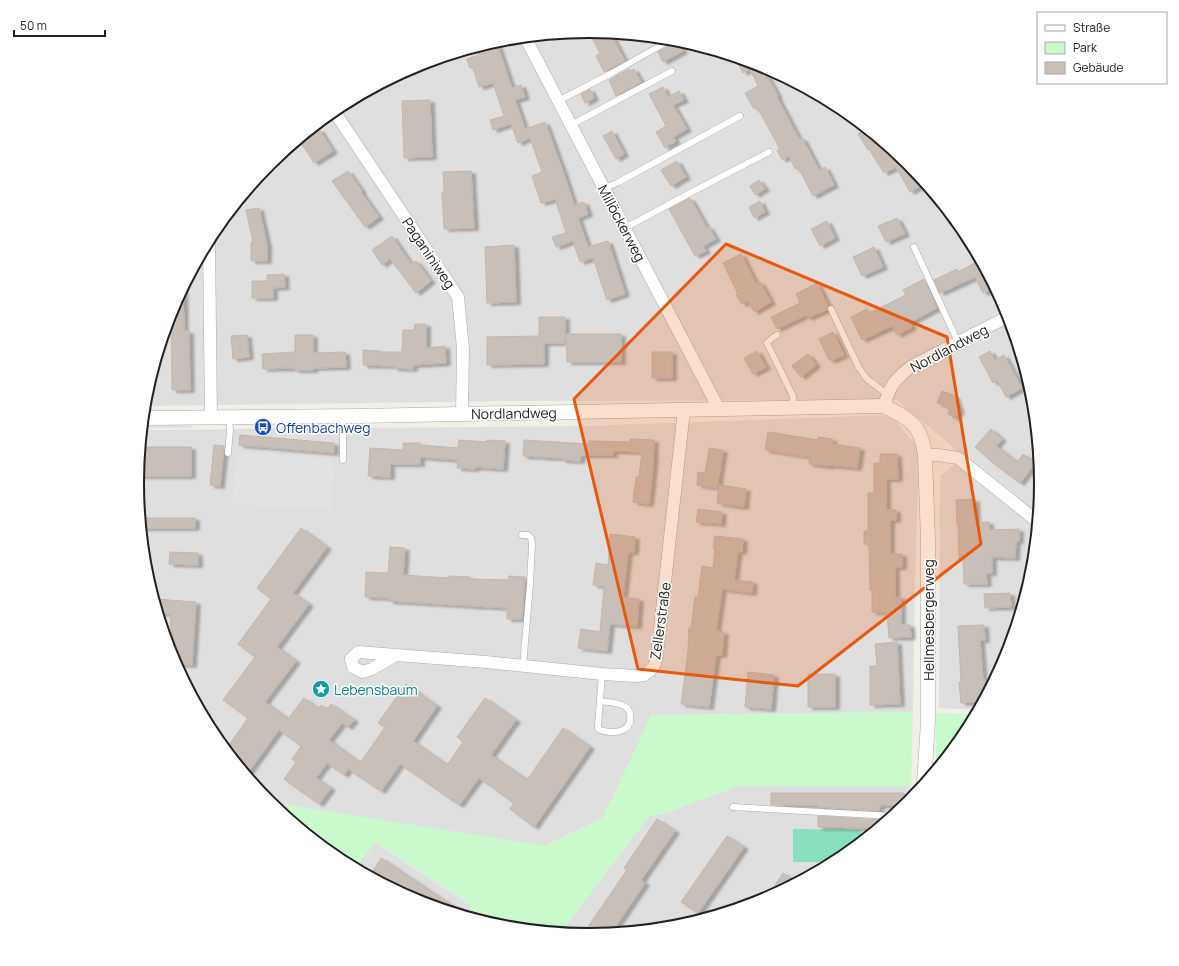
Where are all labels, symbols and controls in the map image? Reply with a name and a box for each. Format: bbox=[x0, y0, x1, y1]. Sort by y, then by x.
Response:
scale bar bbox=[14, 12, 105, 38]
legend bbox=[1037, 12, 1167, 84]
text: 50 m bbox=[20, 17, 47, 34]
text: Straße bbox=[1073, 19, 1110, 36]
text: Park bbox=[1073, 39, 1098, 56]
text: Gebäude bbox=[1073, 59, 1124, 76]
street label: Millöckerweg bbox=[594, 181, 650, 265]
street label: Paganiniweg bbox=[398, 214, 460, 292]
street label: Nordlandweg bbox=[907, 320, 991, 376]
street label: Nordlandweg bbox=[471, 403, 557, 423]
bus stop icon: Offenbachweg bbox=[253, 417, 273, 437]
place label: Offenbachweg bbox=[276, 418, 370, 437]
street label: Hellmesbergerweg bbox=[919, 559, 938, 681]
street label: Zellerstraße bbox=[645, 581, 675, 661]
place icon: Lebensbaum bbox=[311, 679, 331, 699]
place label: Lebensbaum bbox=[334, 680, 418, 699]

